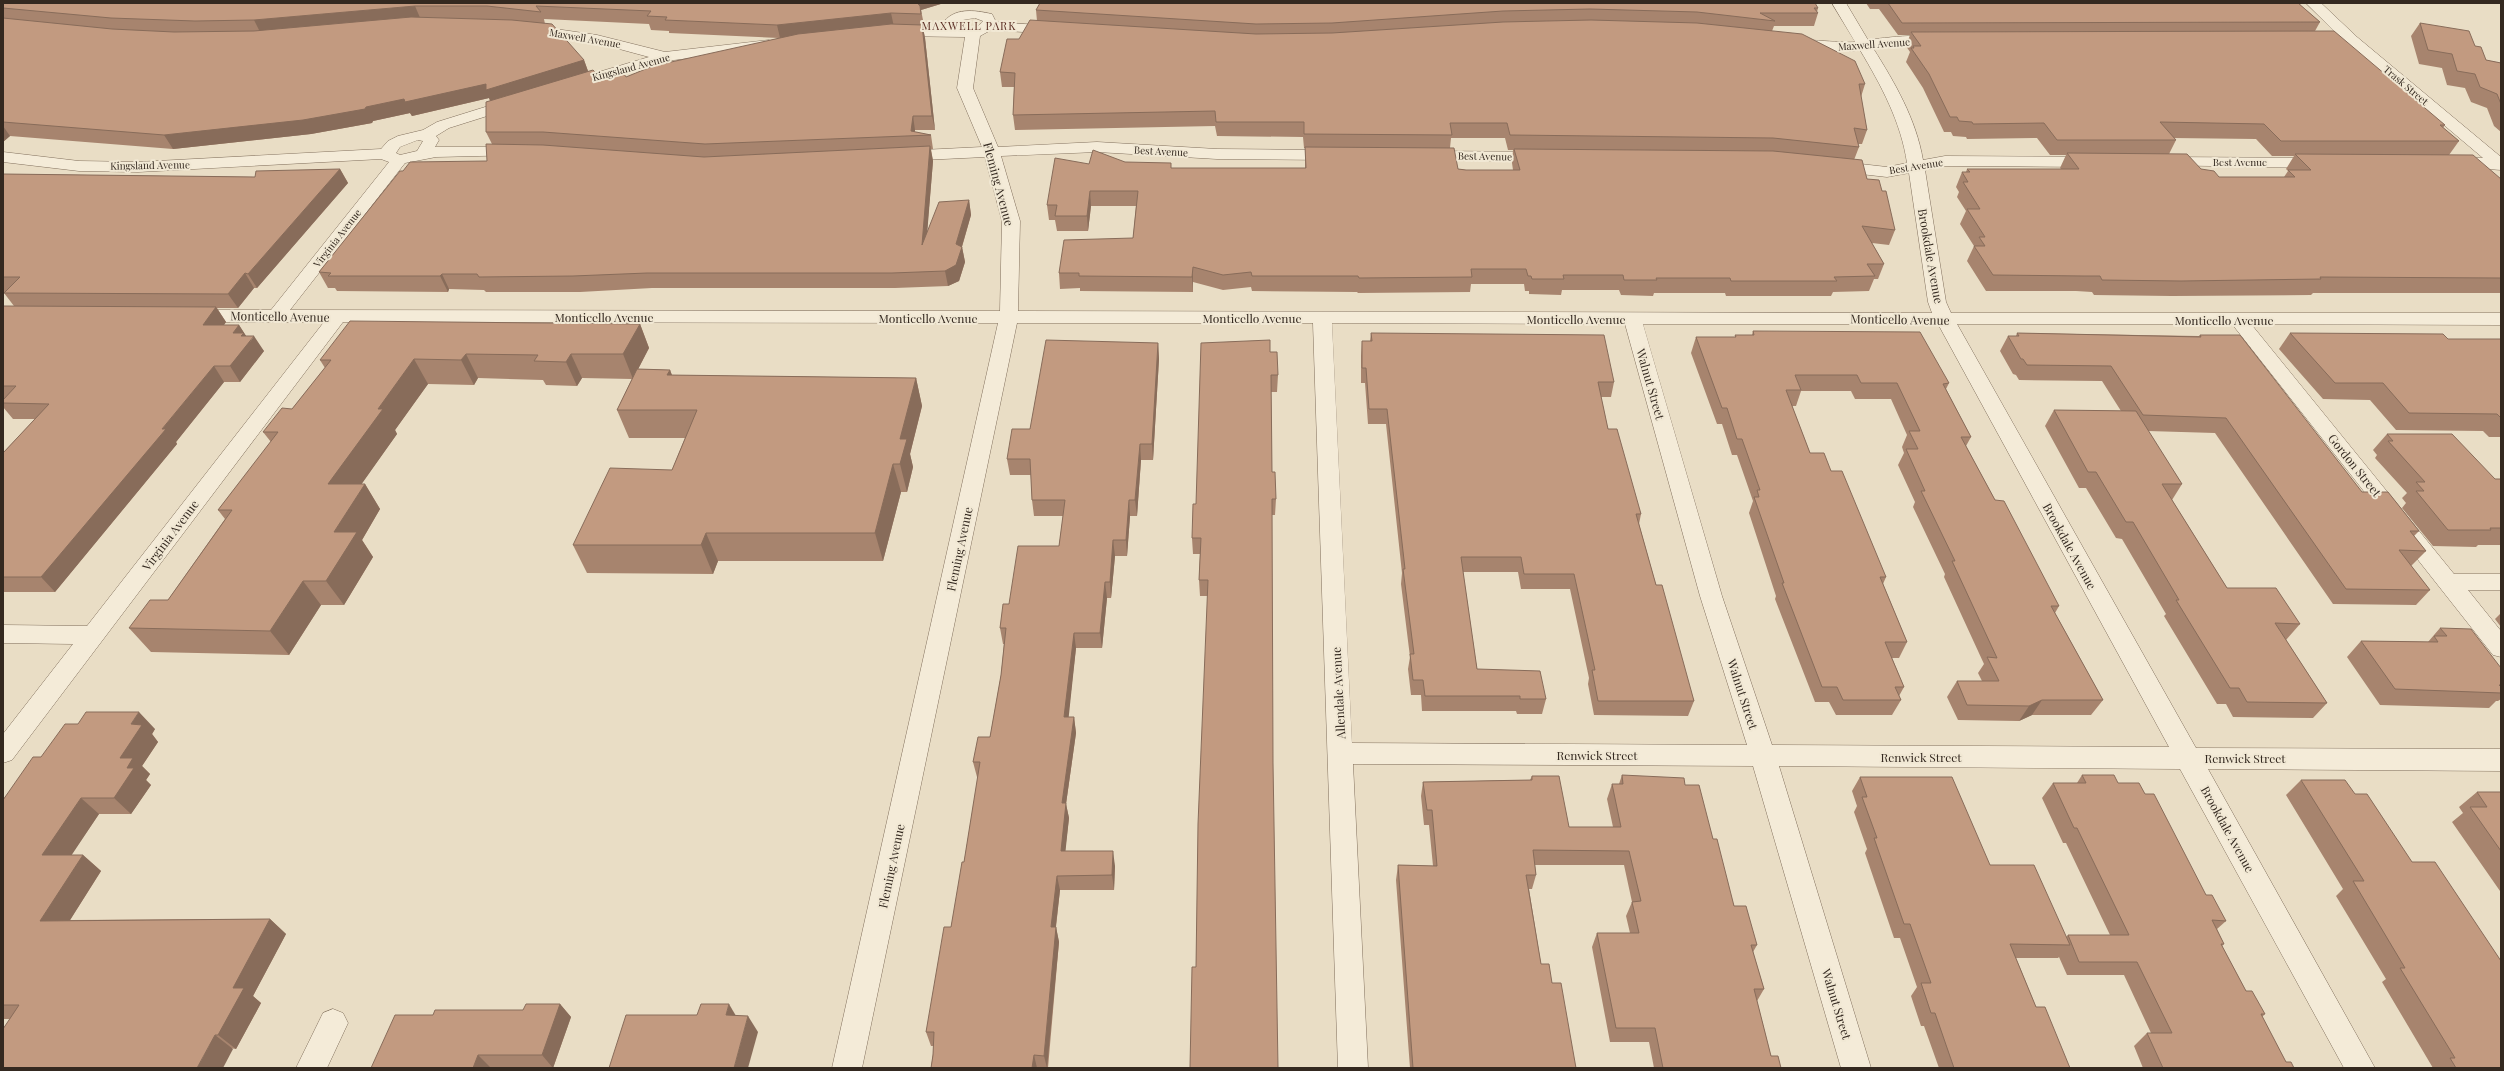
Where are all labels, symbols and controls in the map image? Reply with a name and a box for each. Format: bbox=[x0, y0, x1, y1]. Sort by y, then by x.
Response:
district label: MAXWELL PARK bbox=[922, 18, 1016, 33]
street label: Maxwell Avenue bbox=[548, 25, 622, 51]
street label: Maxwell Avenue bbox=[1837, 34, 1911, 54]
street label: Kingsland Avenue bbox=[591, 50, 671, 84]
street label: Trask Street bbox=[2380, 62, 2432, 108]
street label: Fleming Avenue bbox=[980, 140, 1018, 228]
street label: Best Avenue bbox=[1134, 143, 1188, 159]
street label: Best Avenue bbox=[1458, 149, 1512, 163]
street label: Best Avenue bbox=[1888, 155, 1944, 177]
street label: Best Avenue bbox=[2213, 155, 2267, 169]
street label: Kingsland Avenue bbox=[110, 157, 190, 173]
street label: Virginia Avenue bbox=[309, 206, 364, 271]
street label: Brookdale Avenue bbox=[1915, 207, 1947, 305]
street label: Monticello Avenue bbox=[230, 307, 330, 325]
street label: Monticello Avenue bbox=[554, 309, 654, 325]
street label: Monticello Avenue bbox=[878, 310, 978, 326]
street label: Monticello Avenue bbox=[1202, 310, 1302, 326]
street label: Monticello Avenue bbox=[1850, 310, 1950, 328]
street label: Monticello Avenue bbox=[1526, 311, 1626, 327]
street label: Monticello Avenue bbox=[2174, 312, 2274, 328]
street label: Walnut Street bbox=[1633, 346, 1669, 422]
street label: Gordon Street bbox=[2325, 430, 2386, 500]
street label: Virginia Avenue bbox=[138, 496, 202, 574]
street label: Brookdale Avenue bbox=[2040, 500, 2100, 592]
street label: Fleming Avenue bbox=[942, 505, 976, 593]
street label: Allendale Avenue bbox=[1328, 647, 1348, 740]
street label: Walnut Street bbox=[1724, 656, 1762, 732]
street label: Renwick Street bbox=[1556, 747, 1638, 763]
street label: Renwick Street bbox=[1880, 749, 1962, 765]
street label: Renwick Street bbox=[2204, 750, 2286, 766]
street label: Brookdale Avenue bbox=[2198, 783, 2258, 875]
street label: Fleming Avenue bbox=[874, 822, 908, 910]
street label: Walnut Street bbox=[1818, 966, 1856, 1042]

